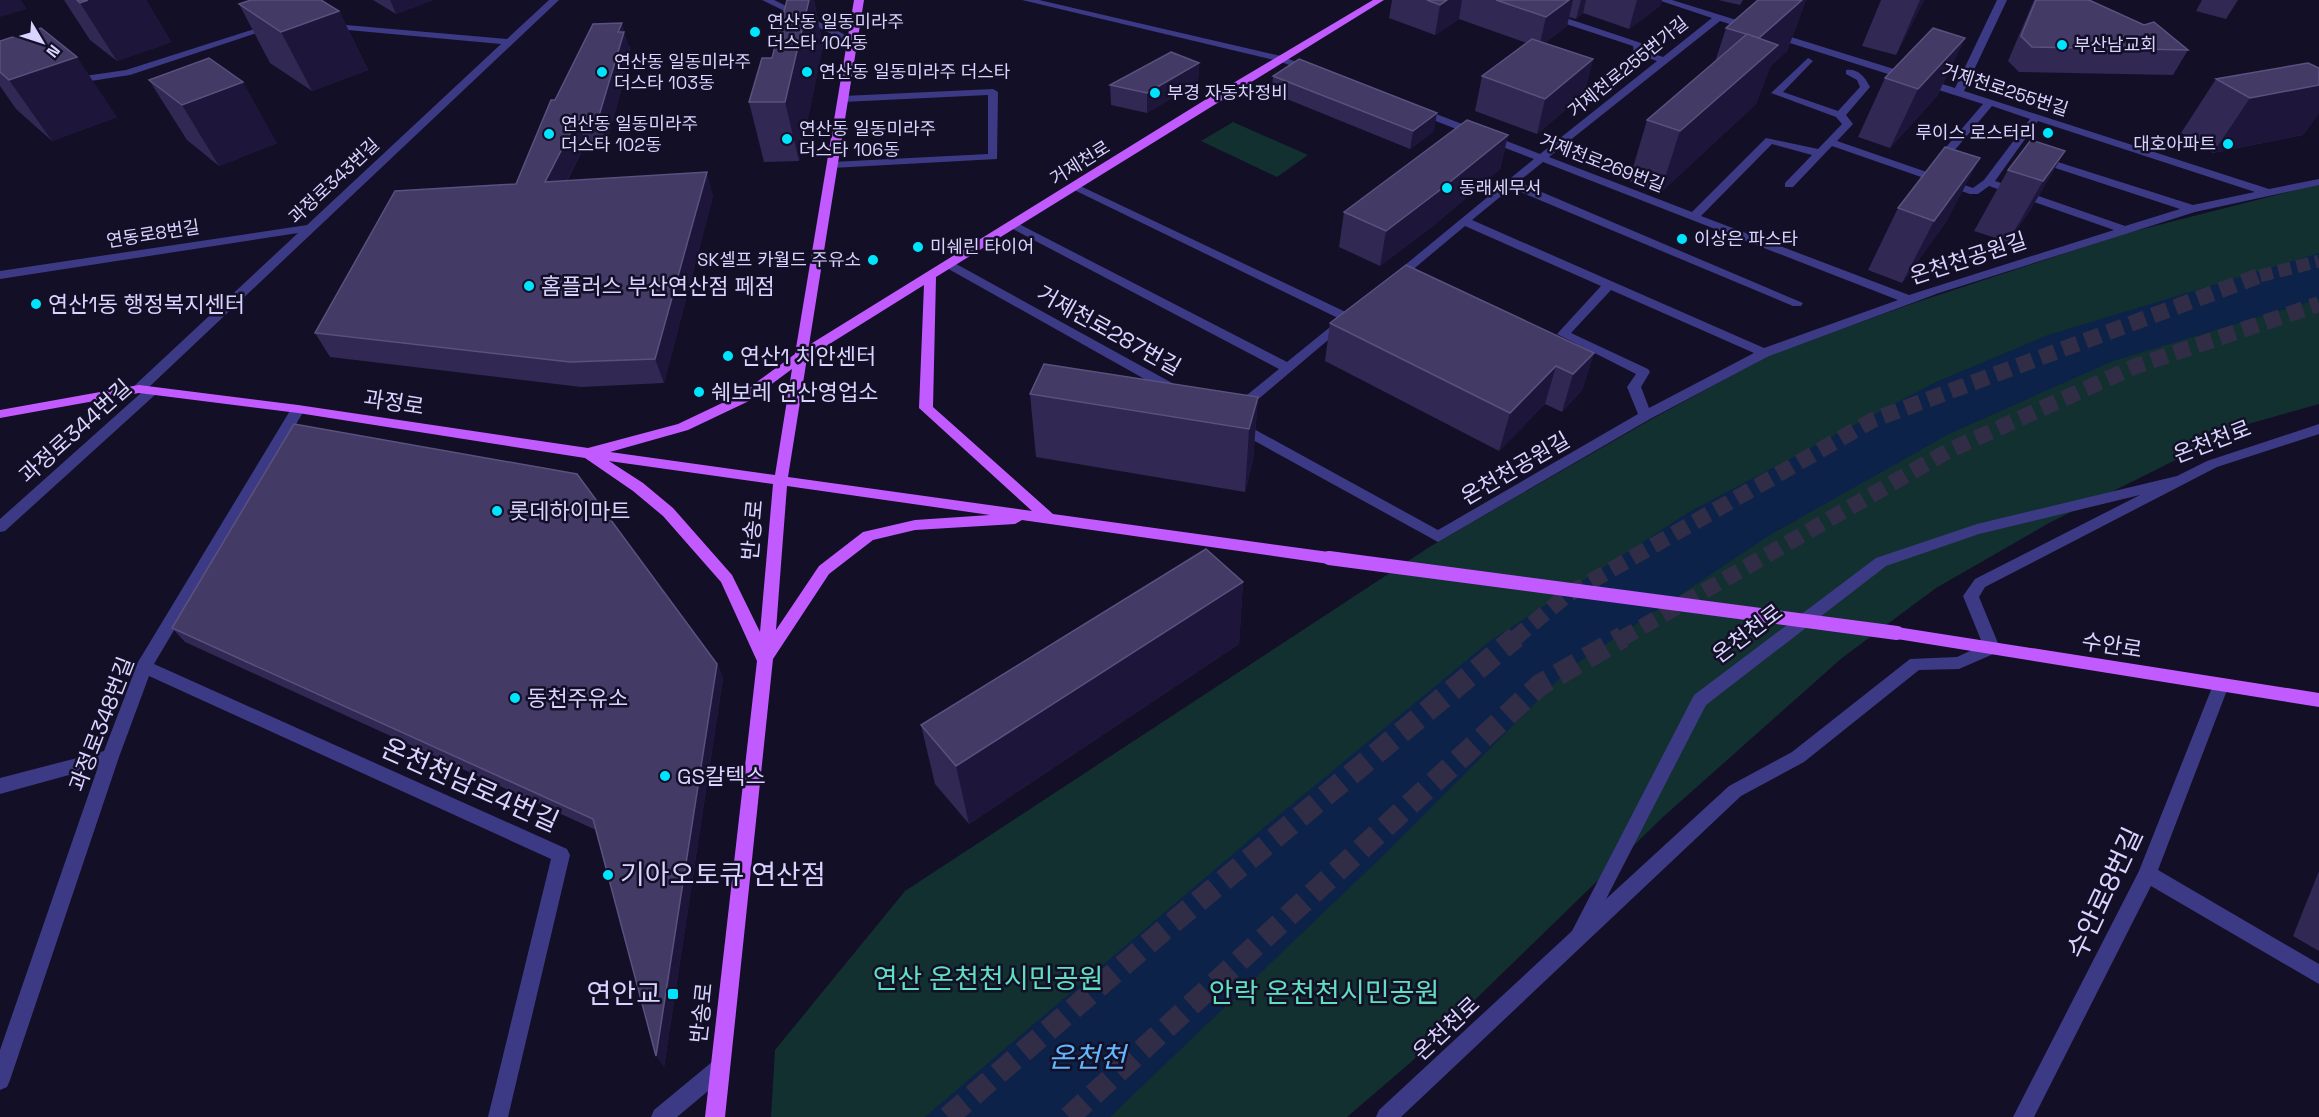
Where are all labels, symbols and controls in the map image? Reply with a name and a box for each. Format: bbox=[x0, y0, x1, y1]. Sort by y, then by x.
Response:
place label: 연산동 일동미라주 더스타 104동 bbox=[767, 10, 904, 54]
street label: 거제천로255번가길 bbox=[1563, 11, 1693, 122]
north arrow bbox=[12, 12, 72, 72]
marker: 연산동 일동미라주 더스타 104동 bbox=[748, 25, 762, 39]
place label: 부산남교회 bbox=[2074, 33, 2157, 56]
marker: 부산남교회 bbox=[2055, 38, 2069, 52]
text: N bbox=[42, 40, 65, 62]
place label: 연산동 일동미라주 더스타 103동 bbox=[614, 50, 751, 94]
street label: 거제천로255번길 bbox=[1939, 58, 2071, 121]
place label: 연산동 일동미라주 더스타 bbox=[819, 60, 1011, 83]
marker: 연산동 일동미라주 더스타 103동 bbox=[595, 65, 609, 79]
marker: 연산동 일동미라주 더스타 bbox=[800, 65, 814, 79]
place label: 부경 자동차정비 bbox=[1167, 81, 1288, 104]
marker: 부경 자동차정비 bbox=[1148, 86, 1162, 100]
place label: 연산동 일동미라주 더스타 102동 bbox=[561, 112, 698, 156]
place label: 연산동 일동미라주 더스타 106동 bbox=[799, 117, 936, 161]
place label: 루이스 로스터리 bbox=[1915, 121, 2036, 144]
marker: 루이스 로스터리 bbox=[2041, 126, 2055, 140]
marker: 연산동 일동미라주 더스타 102동 bbox=[542, 127, 556, 141]
street label: 거제천로269번길 bbox=[1536, 128, 1668, 197]
marker: 연산동 일동미라주 더스타 106동 bbox=[780, 132, 794, 146]
place label: 대호아파트 bbox=[2133, 132, 2216, 155]
street label: 과정로343번길 bbox=[283, 133, 384, 229]
street label: 거제천로 bbox=[1046, 135, 1114, 190]
marker: 대호아파트 bbox=[2221, 137, 2235, 151]
place label: 동래세무서 bbox=[1459, 176, 1542, 199]
marker: 동래세무서 bbox=[1440, 181, 1454, 195]
street label: 연동로8번길 bbox=[105, 215, 201, 252]
street label: 온천천공원길 bbox=[1906, 226, 2030, 290]
place label: 이상은 파스타 bbox=[1694, 227, 1798, 250]
marker: 이상은 파스타 bbox=[1675, 232, 1689, 246]
place label: 미쉐린 타이어 bbox=[930, 235, 1034, 258]
marker: 미쉐린 타이어 bbox=[911, 240, 925, 254]
place label: SK셀프 카월드 주유소 bbox=[697, 248, 861, 271]
marker: SK셀프 카월드 주유소 bbox=[866, 253, 880, 267]
place label: 홈플러스 부산연산점 페점 bbox=[541, 272, 775, 300]
marker: 홈플러스 부산연산점 페점 bbox=[522, 279, 536, 293]
street label: 거제천로287번길 bbox=[1032, 279, 1186, 381]
place label: 연산1동 행정복지센터 bbox=[48, 290, 245, 318]
marker: 연산1동 행정복지센터 bbox=[29, 297, 43, 311]
place label: 연산1 치안센터 bbox=[740, 342, 876, 370]
marker: 연산1 치안센터 bbox=[721, 349, 735, 363]
street label: 과정로344번길 bbox=[13, 373, 137, 489]
place label: 쉐보레 연산영업소 bbox=[711, 378, 879, 406]
street label: 과정로 bbox=[362, 383, 426, 421]
marker: 쉐보레 연산영업소 bbox=[692, 385, 706, 399]
street label: 온천천로 bbox=[2169, 413, 2255, 469]
street label: 온천천공원길 bbox=[1455, 426, 1575, 510]
place label: 롯데하이마트 bbox=[509, 497, 630, 525]
street label: 반송로 bbox=[735, 499, 769, 561]
marker: 롯데하이마트 bbox=[490, 504, 504, 518]
street label: 온천천로 bbox=[1706, 597, 1788, 669]
street label: 수안로 bbox=[2080, 626, 2144, 664]
street label: 과정로348번길 bbox=[62, 653, 140, 795]
place label: 동천주유소 bbox=[527, 684, 628, 712]
marker: 동천주유소 bbox=[508, 691, 522, 705]
street label: 온천천남로4번길 bbox=[376, 730, 564, 839]
place label: GS칼텍스 bbox=[677, 762, 766, 790]
marker: GS칼텍스 bbox=[658, 769, 672, 783]
street label: 수안로8번길 bbox=[2059, 821, 2150, 964]
place label: 기아오토큐 연산점 bbox=[620, 857, 826, 892]
marker: 기아오토큐 연산점 bbox=[601, 868, 615, 882]
park label: 연산 온천천시민공원 bbox=[873, 961, 1103, 996]
park label: 안락 온천천시민공원 bbox=[1209, 975, 1439, 1010]
place label: 연안교 bbox=[586, 976, 661, 1011]
street label: 반송로 bbox=[684, 981, 718, 1045]
marker: 연안교 bbox=[666, 987, 680, 1001]
street label: 온천천로 bbox=[1407, 990, 1485, 1066]
water label: 온천천 bbox=[1048, 1039, 1129, 1075]

